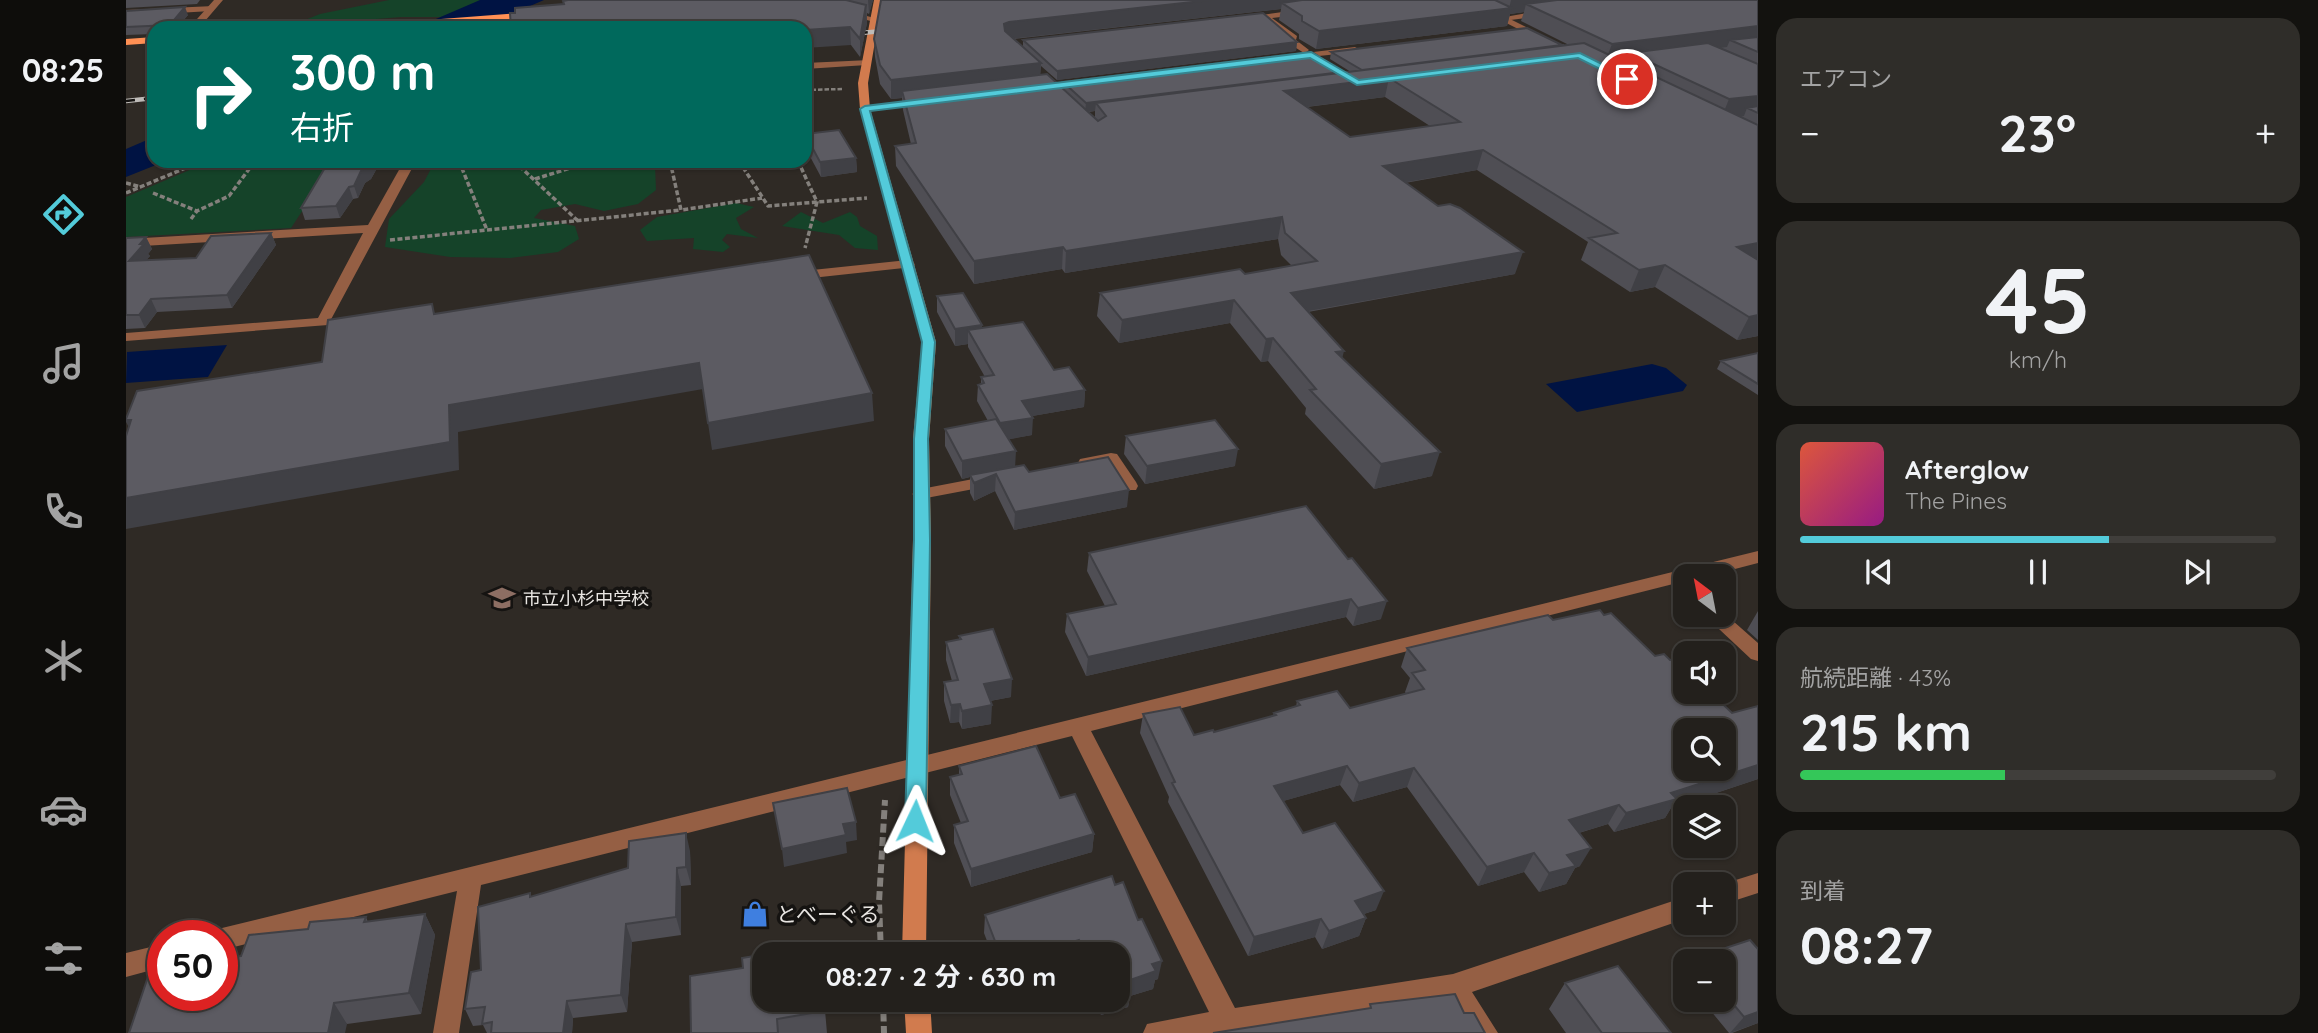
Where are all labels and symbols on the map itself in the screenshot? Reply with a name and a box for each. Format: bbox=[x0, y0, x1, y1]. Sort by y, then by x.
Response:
pin bbox=[1597, 49, 1657, 109]
north arrow bbox=[1673, 564, 1736, 626]
school or university icon: 市立小杉中学校 bbox=[487, 583, 517, 613]
place label: 市立小杉中学校 bbox=[523, 587, 649, 610]
position arrow bbox=[878, 784, 952, 858]
shop icon: とべーぐる bbox=[740, 899, 770, 929]
place label: とべーぐる bbox=[776, 901, 880, 927]
speed limit sign: 50 bbox=[147, 920, 238, 1011]

